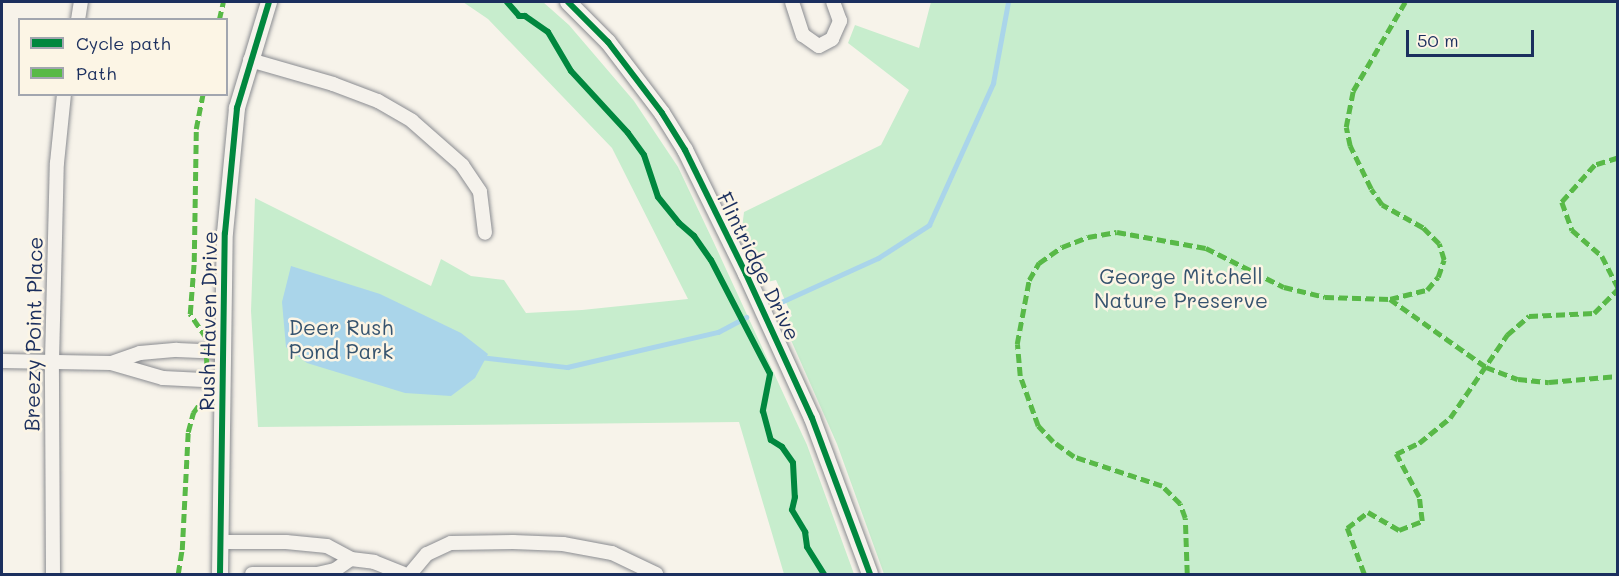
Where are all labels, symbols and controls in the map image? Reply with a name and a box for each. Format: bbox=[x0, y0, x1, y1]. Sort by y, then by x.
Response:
legend bbox=[18, 18, 228, 96]
scale bar bbox=[1409, 18, 1536, 56]
text: 50 m bbox=[1417, 28, 1459, 52]
text: Cycle path bbox=[76, 31, 171, 55]
text: Path bbox=[76, 61, 116, 85]
street label: Flintridge Drive bbox=[712, 188, 806, 344]
street label: Rush Haven Drive bbox=[194, 231, 222, 411]
street label: Breezy Point Place bbox=[19, 236, 47, 432]
park label: George Mitchell Nature Preserve bbox=[1094, 263, 1268, 313]
park label: Deer Rush Pond Park bbox=[289, 314, 393, 364]

